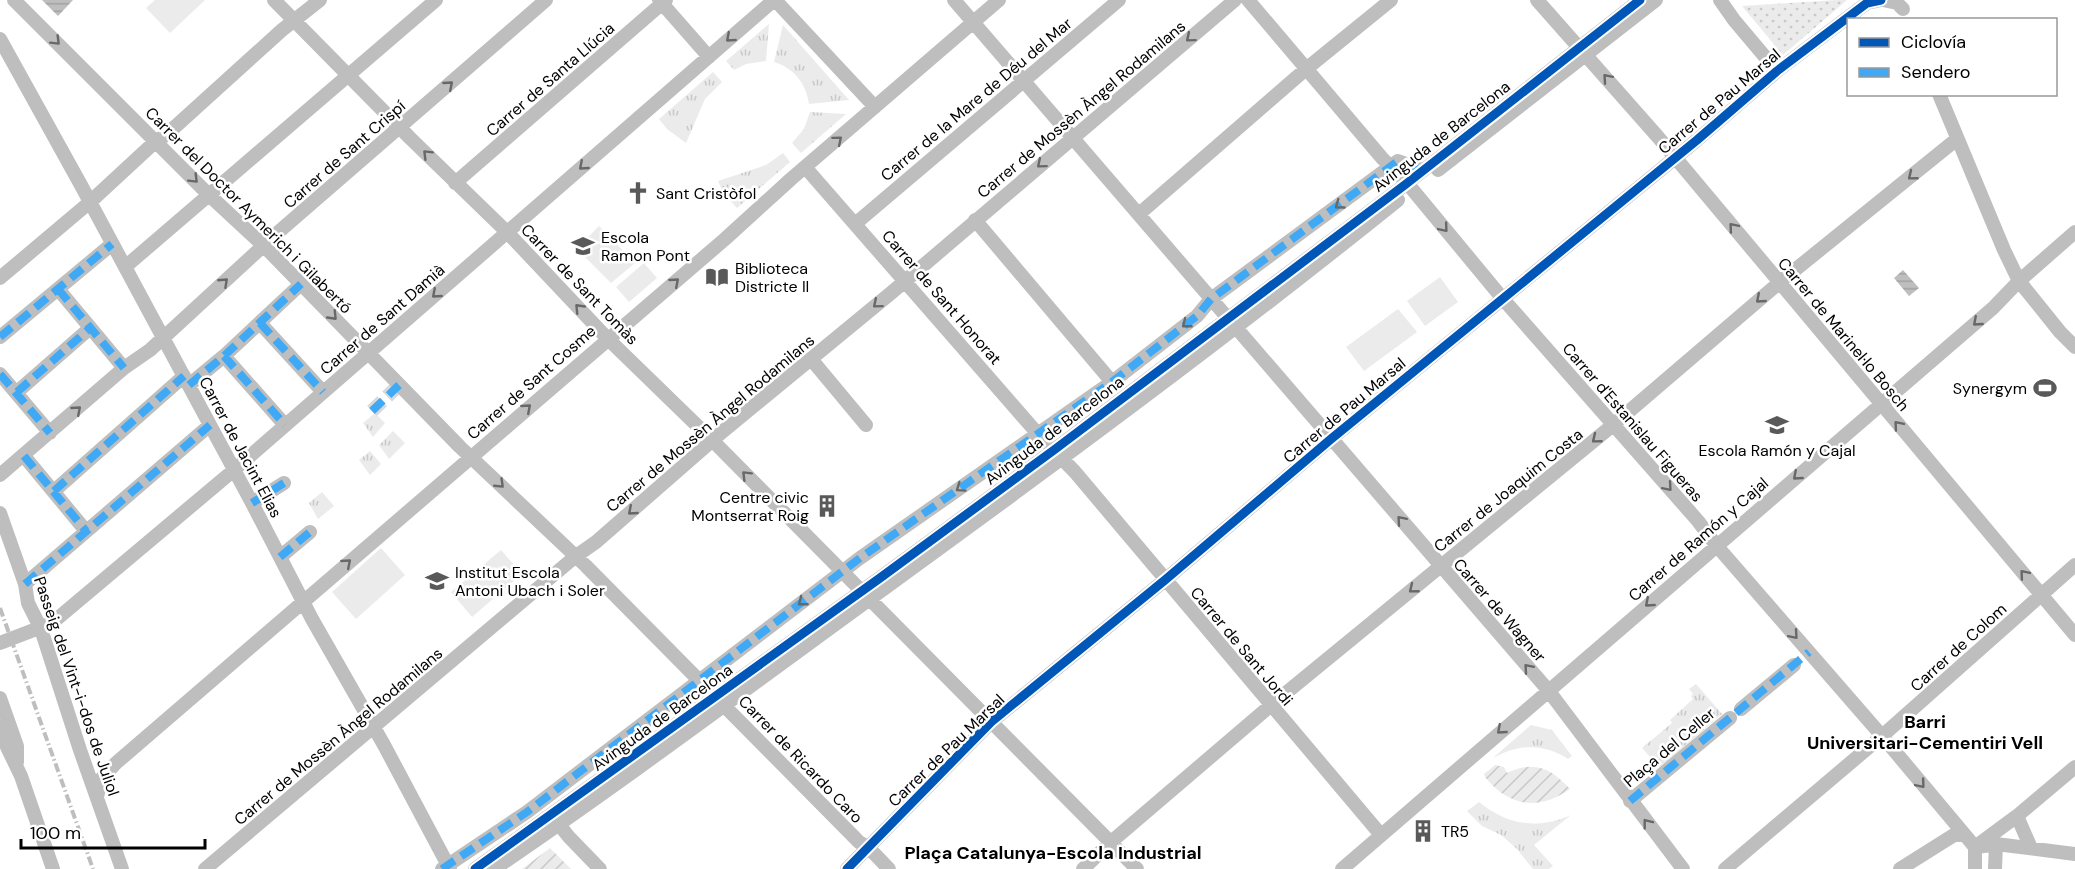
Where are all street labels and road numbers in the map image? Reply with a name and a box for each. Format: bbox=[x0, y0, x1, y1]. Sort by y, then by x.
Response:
street label: Carrer de la Mare de Déu del Mar bbox=[876, 13, 1077, 186]
street label: Carrer de Mossèn Àngel Rodamilans bbox=[973, 16, 1190, 203]
street label: Carrer de Santa Llúcia bbox=[482, 18, 619, 141]
street label: Carrer de Pau Marsal bbox=[1654, 44, 1785, 159]
street label: Avinguda de Barcelona bbox=[1368, 76, 1514, 197]
street label: Carrer de Sant Crispí bbox=[279, 95, 410, 213]
street label: Carrer del Doctor Aymerich i Gilabertó bbox=[141, 102, 357, 318]
street label: Carrer de Sant Tomàs bbox=[516, 219, 643, 349]
street label: Carrer de Sant Honorat bbox=[877, 226, 1006, 369]
street label: Carrer de Marinel·lo Bosch bbox=[1773, 253, 1914, 415]
street label: Carrer de Sant Damià bbox=[316, 259, 449, 379]
street label: Carrer de Sant Cosme bbox=[462, 321, 600, 444]
street label: Carrer de Mossèn Àngel Rodamilans bbox=[602, 330, 819, 517]
street label: Carrer d'Estanislau Figueras bbox=[1558, 338, 1708, 506]
street label: Carrer de Pau Marsal bbox=[1279, 353, 1410, 468]
street label: Avinguda de Barcelona bbox=[981, 371, 1128, 490]
street label: Carrer de Jacint Elias bbox=[194, 373, 287, 521]
street label: Carrer de Joaquim Costa bbox=[1430, 424, 1587, 557]
street label: Carrer de Ramón y Cajal bbox=[1624, 473, 1773, 606]
street label: Carrer de Wagner bbox=[1449, 554, 1551, 667]
street label: Passeig del Vint-i-dos de Juliol bbox=[29, 574, 124, 799]
street label: Carrer de Sant Jordi bbox=[1186, 582, 1298, 710]
street label: Carrer de Colom bbox=[1906, 599, 2011, 696]
street label: Carrer de Mossèn Àngel Rodamilans bbox=[230, 643, 447, 830]
street label: Avinguda de Barcelona bbox=[588, 659, 737, 776]
street label: Carrer de Pau Marsal bbox=[884, 689, 1009, 811]
street label: Carrer de Ricardo Caro bbox=[734, 691, 867, 828]
street label: Plaça del Celler bbox=[1619, 703, 1720, 792]

